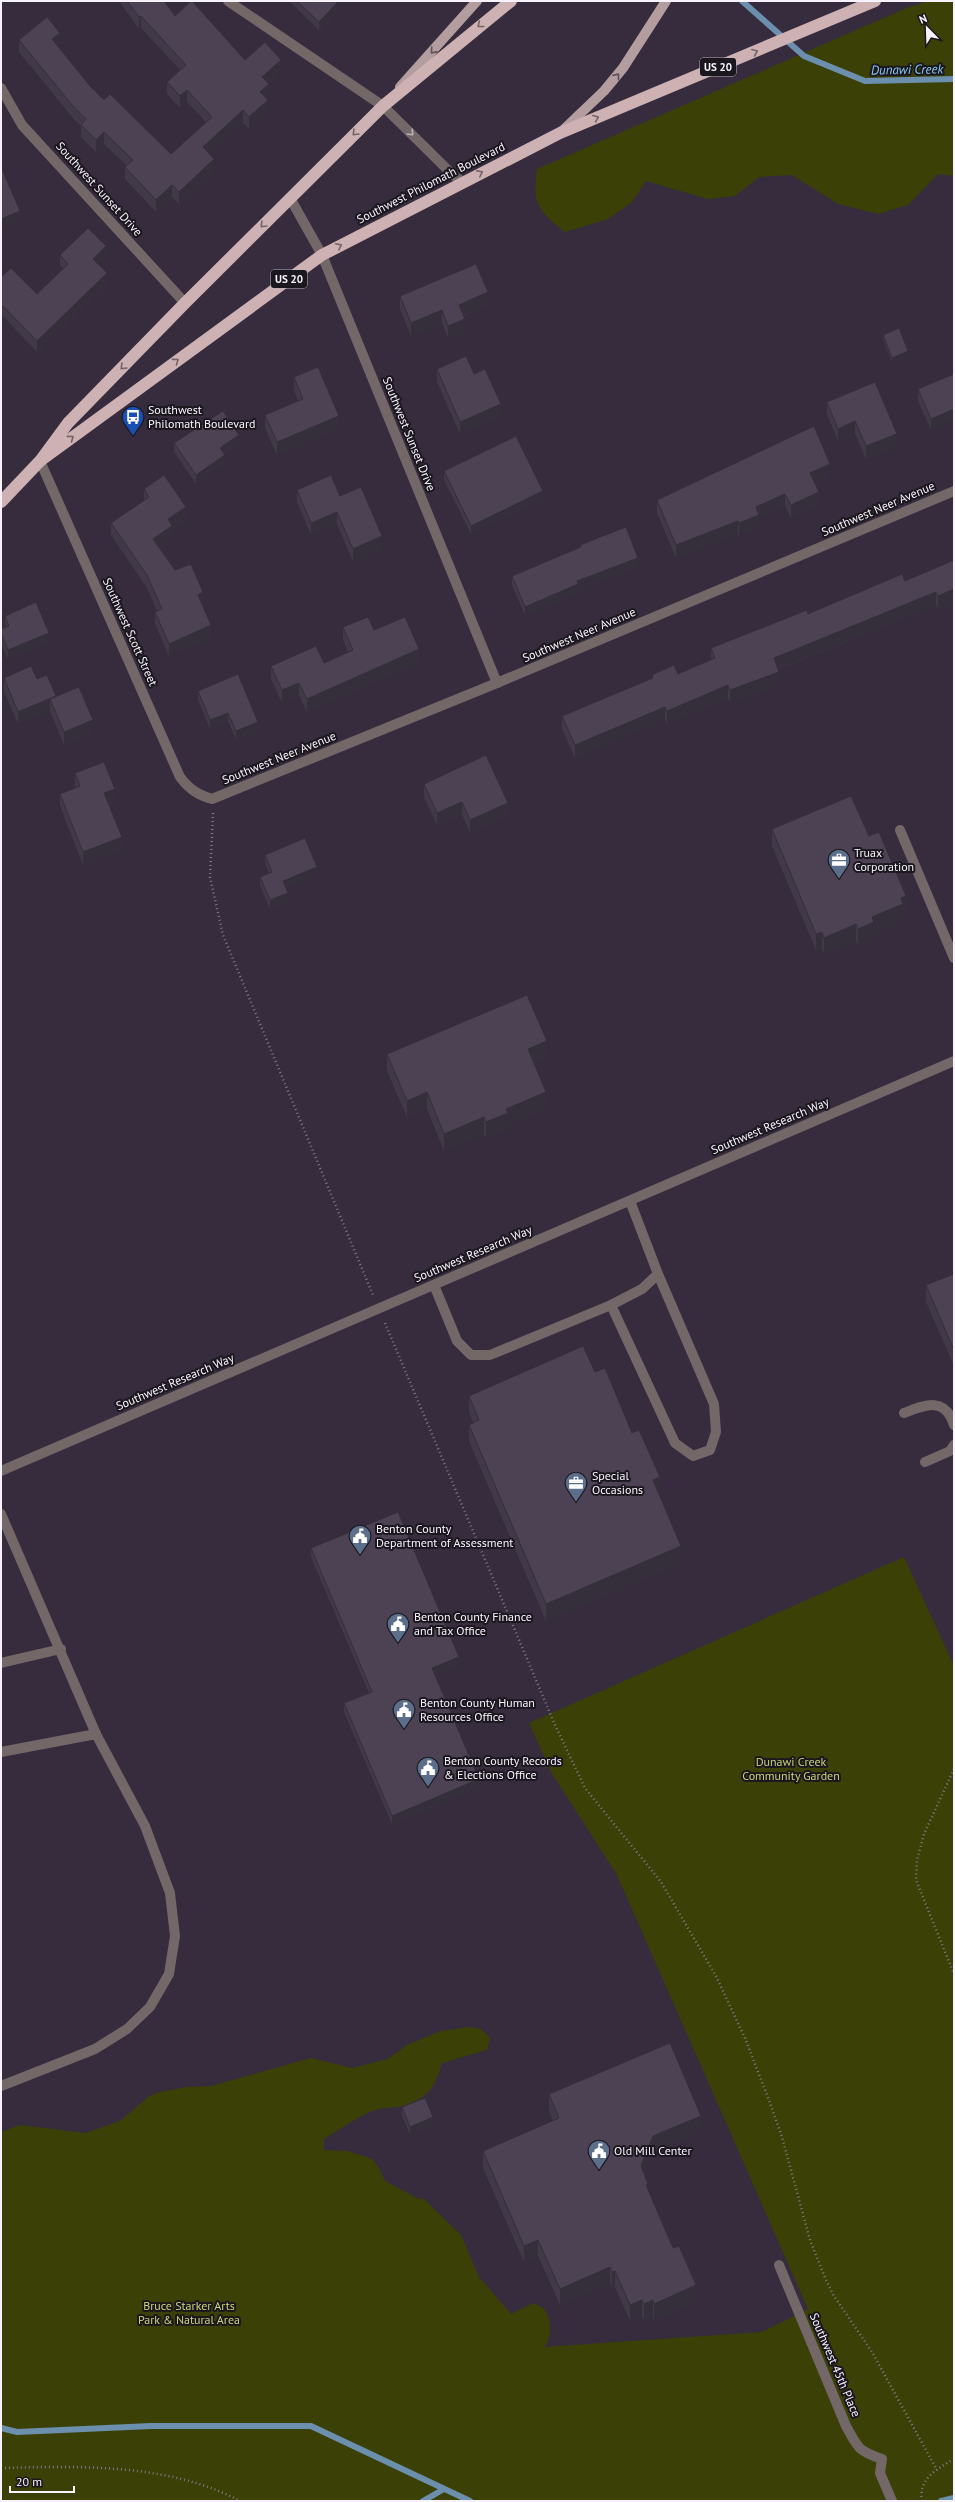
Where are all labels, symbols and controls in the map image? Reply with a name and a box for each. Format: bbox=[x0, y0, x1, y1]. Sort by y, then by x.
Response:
north arrow bbox=[907, 8, 947, 48]
text: N bbox=[917, 11, 929, 27]
one-way arrow bbox=[477, 20, 485, 27]
one-way arrow bbox=[430, 46, 437, 54]
one-way arrow bbox=[751, 48, 758, 56]
road number: US 20 bbox=[700, 58, 736, 76]
water label: Dunawi Creek bbox=[871, 60, 945, 79]
one-way arrow bbox=[612, 73, 619, 80]
one-way arrow bbox=[592, 115, 599, 123]
one-way arrow bbox=[352, 128, 360, 136]
one-way arrow bbox=[406, 128, 413, 136]
street label: Southwest Sunset Drive bbox=[53, 138, 146, 239]
street label: Southwest Philomath Boulevard bbox=[354, 139, 507, 227]
one-way arrow bbox=[475, 171, 483, 178]
one-way arrow bbox=[260, 220, 268, 228]
one-way arrow bbox=[335, 243, 342, 251]
road number: US 20 bbox=[271, 270, 307, 288]
one-way arrow bbox=[171, 359, 178, 366]
one-way arrow bbox=[120, 362, 127, 370]
street label: Southwest Sunset Drive bbox=[380, 375, 439, 493]
place label: Southwest Philomath Boulevard bbox=[148, 402, 255, 431]
bus stop icon: Southwest Philomath Boulevard bbox=[120, 404, 146, 437]
one-way arrow bbox=[67, 435, 74, 442]
street label: Southwest Neer Avenue bbox=[819, 478, 937, 539]
street label: Southwest Scott Street bbox=[100, 575, 161, 688]
street label: Southwest Neer Avenue bbox=[520, 604, 638, 665]
street label: Southwest Neer Avenue bbox=[220, 728, 338, 787]
place label: Truax Corporation bbox=[854, 845, 914, 874]
office icon: Truax Corporation bbox=[826, 847, 852, 880]
street label: Southwest Research Way bbox=[709, 1094, 831, 1157]
street label: Southwest Research Way bbox=[412, 1222, 534, 1285]
street label: Southwest Research Way bbox=[114, 1350, 236, 1413]
place label: Special Occasions bbox=[592, 1468, 643, 1497]
office icon: Special Occasions bbox=[563, 1470, 589, 1503]
place label: Benton County Department of Assessment bbox=[376, 1521, 513, 1550]
public building icon: Benton County Department of Assessment bbox=[347, 1523, 373, 1556]
place label: Benton County Finance and Tax Office bbox=[414, 1609, 532, 1638]
public building icon: Benton County Finance and Tax Office bbox=[385, 1611, 411, 1644]
place label: Benton County Human Resources Office bbox=[420, 1695, 535, 1724]
public building icon: Benton County Human Resources Office bbox=[391, 1697, 417, 1730]
place label: Benton County Records & Elections Office bbox=[444, 1753, 562, 1782]
park label: Dunawi Creek Community Garden bbox=[742, 1754, 840, 1783]
public building icon: Benton County Records & Elections Office bbox=[415, 1755, 441, 1788]
public building icon: Old Mill Center bbox=[586, 2138, 612, 2171]
place label: Old Mill Center bbox=[614, 2143, 692, 2158]
park label: Bruce Starker Arts Park & Natural Area bbox=[138, 2298, 240, 2327]
street label: Southwest 45th Place bbox=[807, 2311, 864, 2419]
scale bar bbox=[10, 2468, 74, 2494]
text: 20 m bbox=[16, 2474, 42, 2489]

